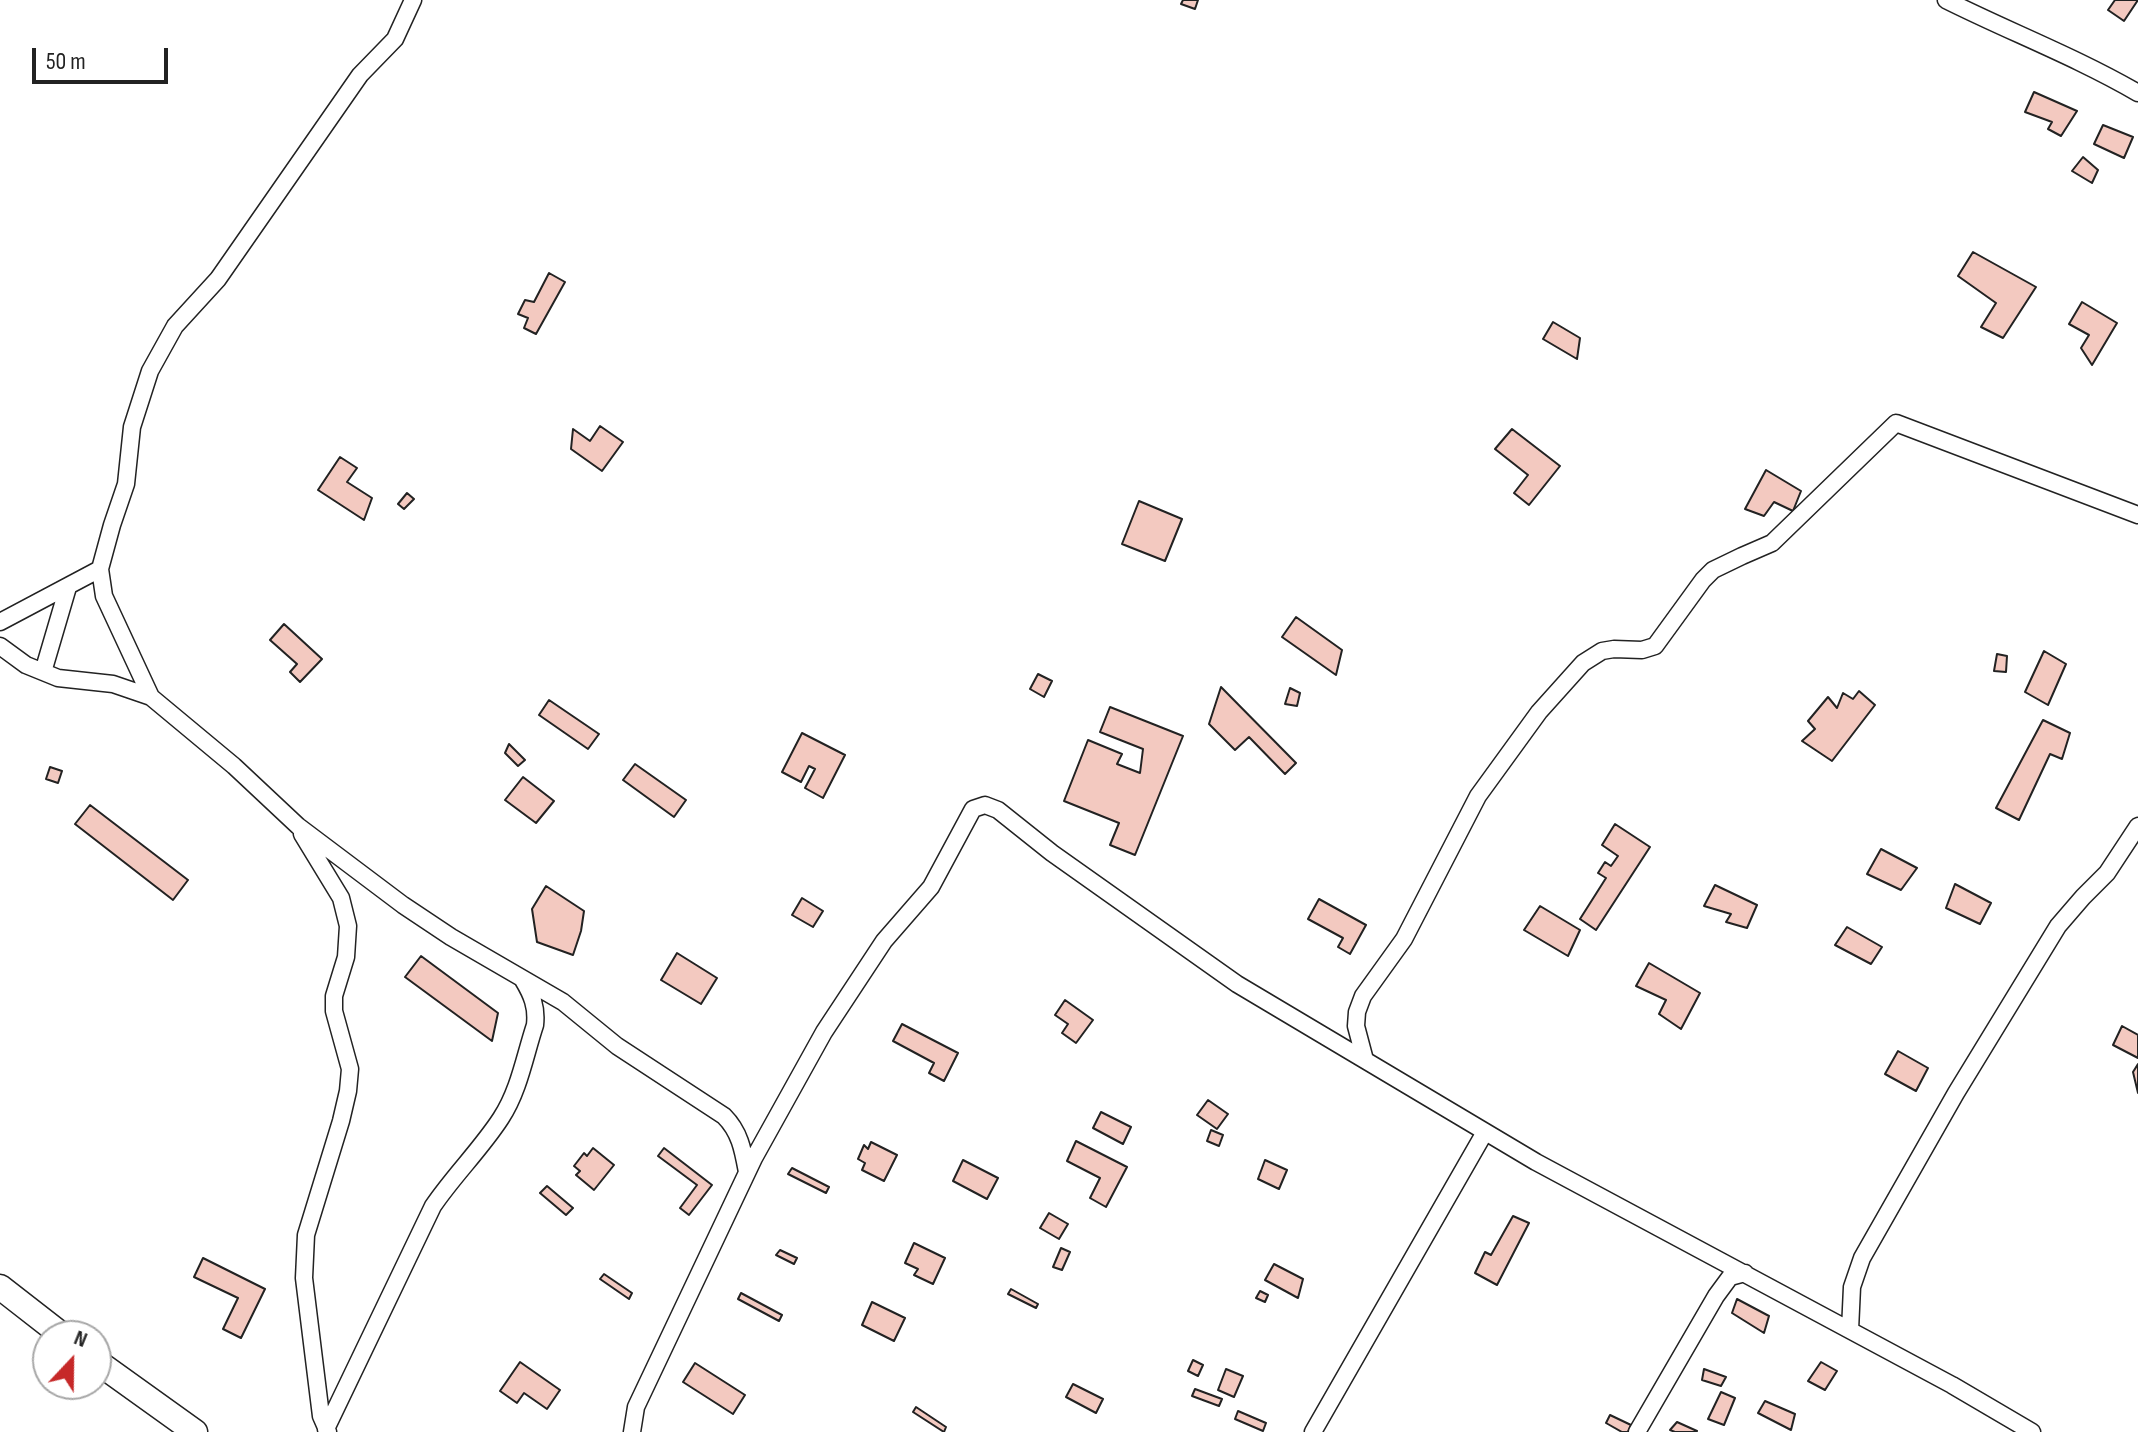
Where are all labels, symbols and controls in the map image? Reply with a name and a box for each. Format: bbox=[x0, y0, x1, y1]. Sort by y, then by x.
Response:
scale bar bbox=[36, 32, 172, 82]
text: 50 m bbox=[46, 47, 86, 76]
north arrow bbox=[32, 1320, 112, 1400]
text: N bbox=[70, 1324, 91, 1354]

